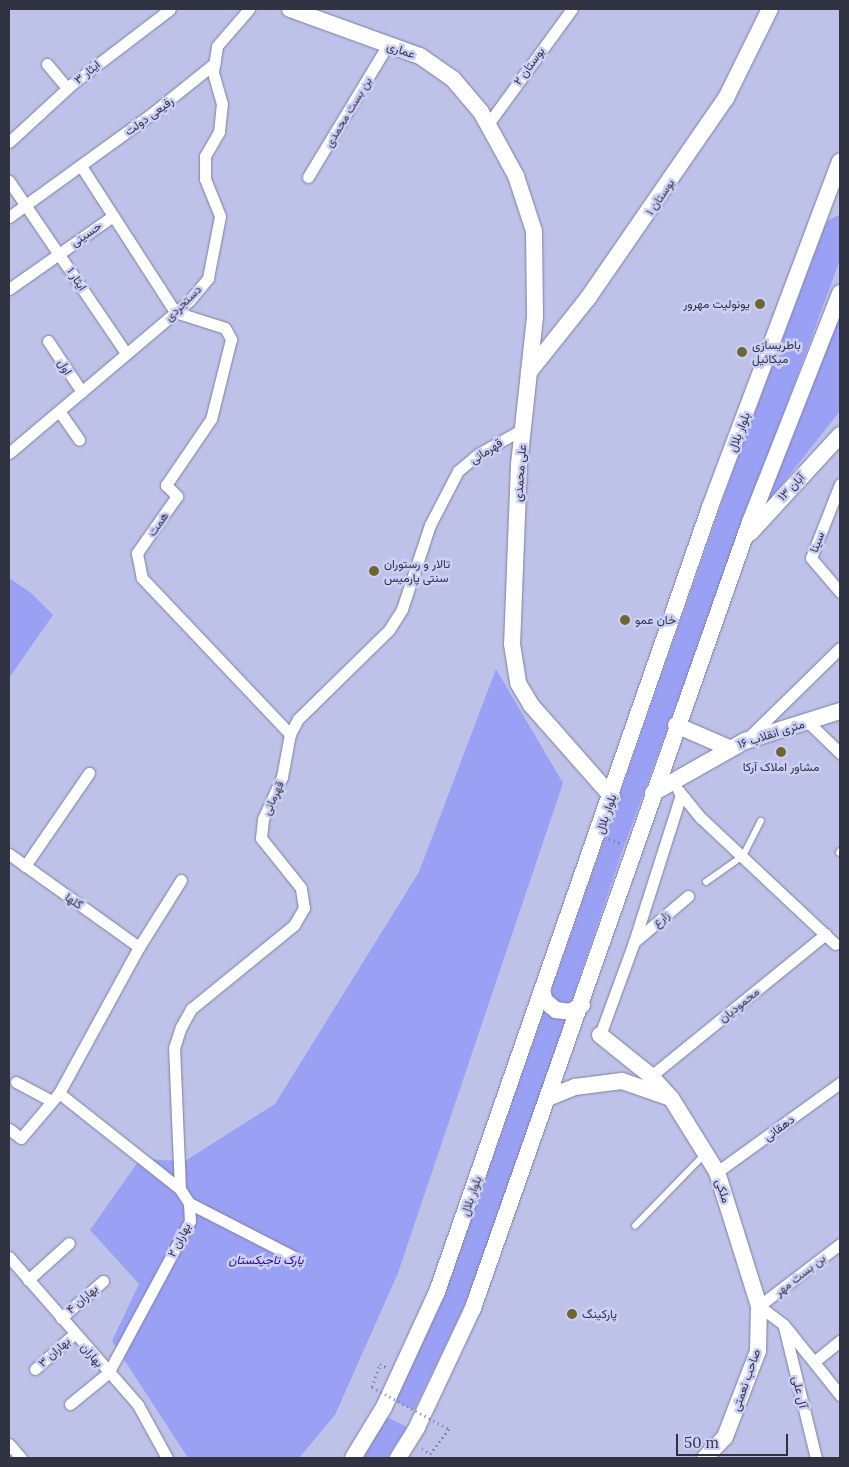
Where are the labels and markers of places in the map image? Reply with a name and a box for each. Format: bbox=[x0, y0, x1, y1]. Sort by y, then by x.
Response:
place label: یونولیت مهرور bbox=[683, 297, 750, 311]
marker: یونولیت مهرور bbox=[754, 298, 766, 310]
place label: باطریسازی میکائیل bbox=[752, 338, 801, 366]
marker: باطریسازی میکائیل bbox=[736, 346, 748, 358]
place label: تالار و رستوران سنتی پارمیس bbox=[384, 557, 450, 585]
marker: تالار و رستوران سنتی پارمیس bbox=[368, 565, 380, 577]
place label: خان عمو bbox=[635, 613, 676, 627]
marker: خان عمو bbox=[619, 614, 631, 626]
marker: مشاور املاک آرکا bbox=[775, 746, 787, 758]
place label: مشاور املاک آرکا bbox=[743, 760, 819, 774]
place label: پارکینگ bbox=[582, 1307, 617, 1321]
marker: پارکینگ bbox=[566, 1308, 578, 1320]

